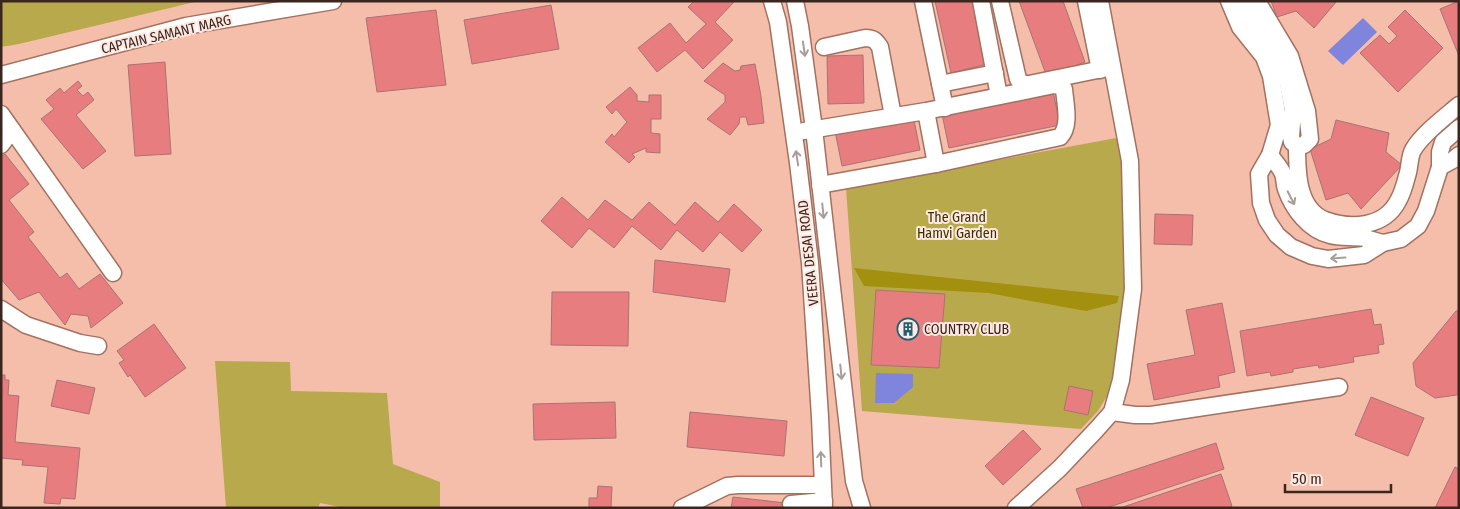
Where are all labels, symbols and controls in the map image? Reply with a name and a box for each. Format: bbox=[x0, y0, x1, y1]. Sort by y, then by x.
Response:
street label: CAPTAIN SAMANT MARG bbox=[100, 11, 233, 58]
one-way arrow bbox=[799, 41, 809, 57]
one-way arrow bbox=[792, 150, 802, 166]
one-way arrow bbox=[1287, 190, 1296, 205]
street label: VEERA DESAI ROAD bbox=[795, 199, 822, 307]
one-way arrow bbox=[818, 202, 828, 218]
park label: The Grand Hamvi Garden bbox=[917, 209, 997, 242]
one-way arrow bbox=[1330, 253, 1346, 263]
building icon: COUNTRY CLUB bbox=[896, 317, 920, 341]
place label: COUNTRY CLUB bbox=[924, 321, 1010, 338]
one-way arrow bbox=[836, 364, 846, 380]
one-way arrow bbox=[816, 451, 826, 468]
scale bar bbox=[1285, 462, 1391, 494]
text: 50 m bbox=[1292, 470, 1322, 488]

